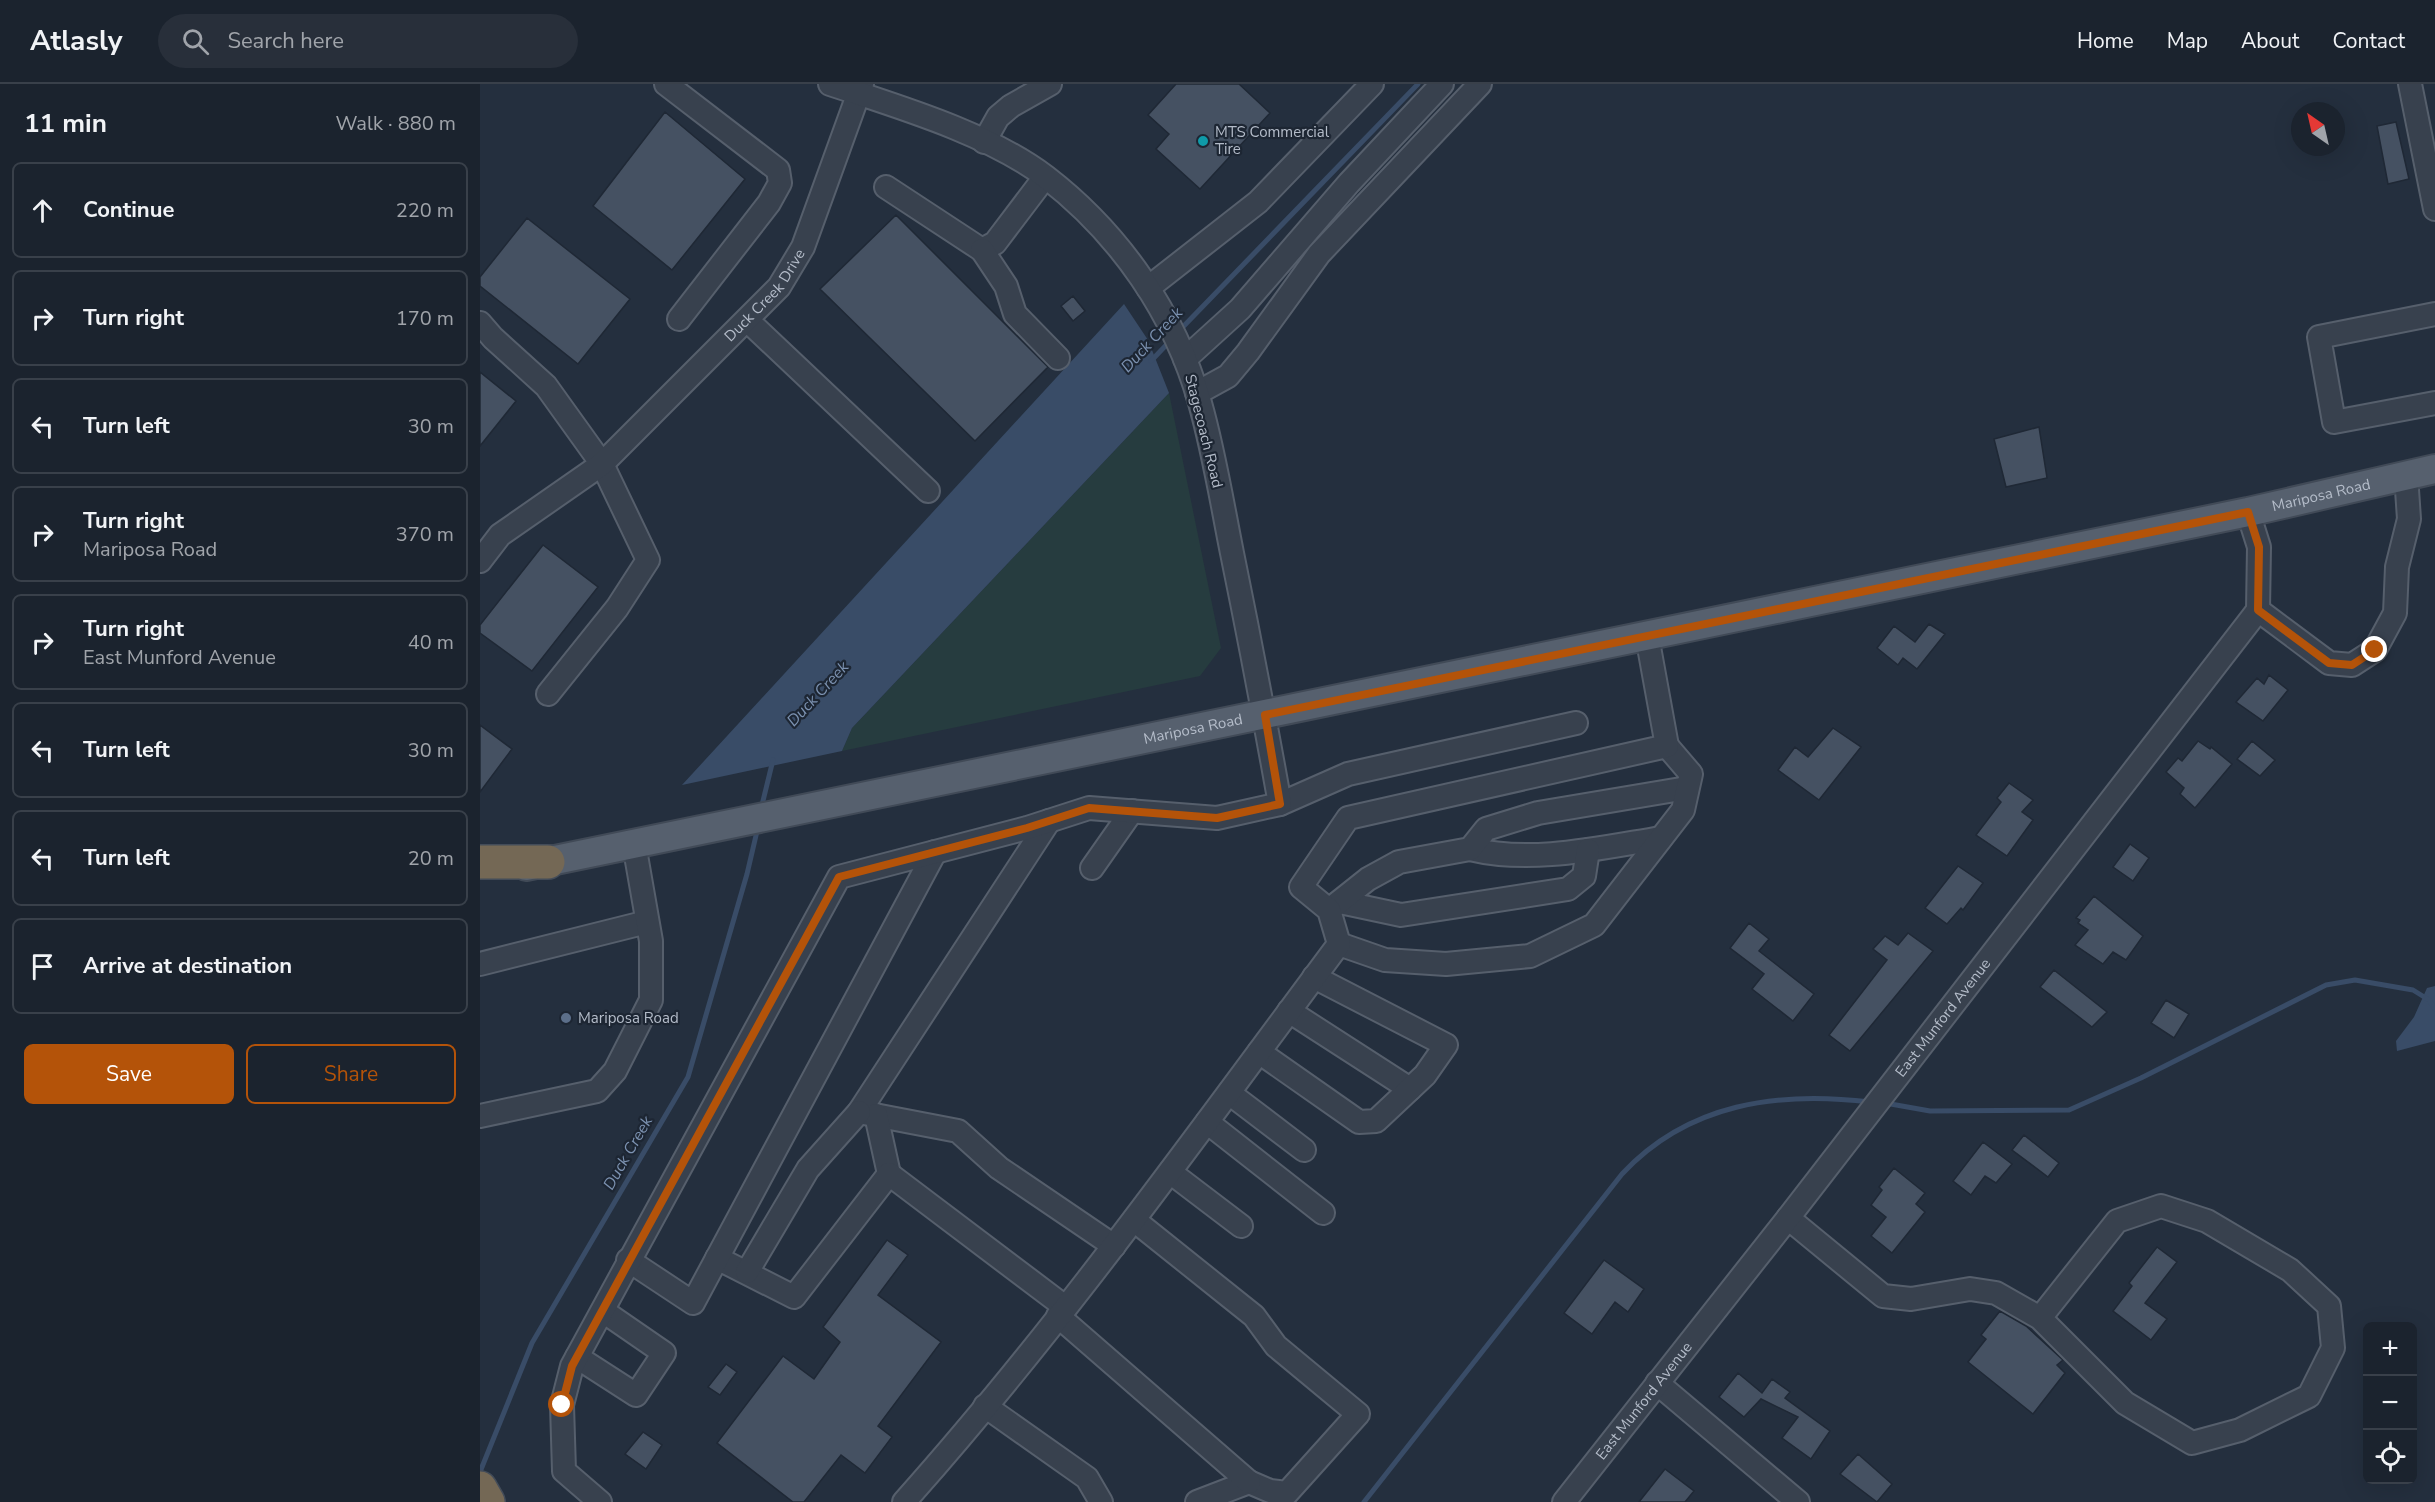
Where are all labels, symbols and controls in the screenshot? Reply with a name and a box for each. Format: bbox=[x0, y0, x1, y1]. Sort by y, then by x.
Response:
search box bbox=[158, 14, 578, 68]
text: Atlasly bbox=[30, 22, 122, 60]
icon: search bbox=[179, 25, 212, 58]
text: Search here bbox=[227, 26, 344, 56]
text: Home bbox=[2077, 27, 2134, 55]
text: Map bbox=[2167, 27, 2208, 55]
text: About bbox=[2241, 27, 2299, 55]
text: Contact bbox=[2332, 27, 2405, 55]
north arrow bbox=[2291, 102, 2345, 156]
text: 11 min bbox=[24, 106, 107, 141]
text: Walk · 880 m bbox=[336, 110, 456, 137]
place label: MTS Commercial Tire bbox=[1215, 122, 1330, 159]
marker: MTS Commercial Tire bbox=[1196, 134, 1210, 148]
icon: ahead bbox=[26, 194, 59, 227]
text: Continue bbox=[83, 195, 174, 225]
text: 220 m bbox=[396, 197, 454, 224]
street label: Duck Creek Drive bbox=[720, 245, 810, 346]
icon: right bbox=[26, 302, 59, 335]
water label: Duck Creek bbox=[1116, 302, 1189, 377]
text: Turn right bbox=[83, 303, 184, 333]
text: 170 m bbox=[396, 305, 454, 332]
street label: Stagecoach Road bbox=[1180, 372, 1228, 490]
icon: left bbox=[26, 410, 59, 443]
text: Turn left bbox=[83, 411, 170, 441]
text: 30 m bbox=[408, 413, 454, 440]
street label: Mariposa Road bbox=[2270, 474, 2372, 516]
text: Turn right bbox=[83, 506, 184, 536]
icon: right bbox=[26, 518, 59, 551]
text: 370 m bbox=[396, 521, 454, 548]
text: Mariposa Road bbox=[83, 536, 217, 563]
text: Turn right bbox=[83, 614, 184, 644]
icon: right bbox=[26, 626, 59, 659]
text: 40 m bbox=[408, 629, 454, 656]
route end bbox=[2361, 636, 2387, 662]
text: East Munford Avenue bbox=[83, 644, 276, 671]
water label: Duck Creek bbox=[782, 656, 855, 731]
street label: Mariposa Road bbox=[1142, 709, 1244, 749]
icon: left bbox=[26, 734, 59, 767]
text: Turn left bbox=[83, 735, 170, 765]
text: 30 m bbox=[408, 737, 454, 764]
icon: left bbox=[26, 842, 59, 875]
text: Turn left bbox=[83, 843, 170, 873]
text: 20 m bbox=[408, 845, 454, 872]
icon: arrive bbox=[26, 950, 59, 983]
text: Arrive at destination bbox=[83, 951, 292, 981]
street label: East Munford Avenue bbox=[1891, 954, 1995, 1081]
place label: Mariposa Road bbox=[578, 1008, 679, 1028]
marker: Mariposa Road bbox=[559, 1011, 573, 1025]
button: Save bbox=[24, 1044, 234, 1104]
button: Share bbox=[246, 1044, 456, 1104]
water label: Duck Creek bbox=[598, 1111, 658, 1194]
map controls bbox=[2363, 1322, 2417, 1484]
button: + bbox=[2363, 1322, 2417, 1376]
street label: East Munford Avenue bbox=[1591, 1338, 1697, 1464]
button: − bbox=[2363, 1376, 2417, 1430]
route start bbox=[548, 1391, 574, 1417]
button: locate bbox=[2363, 1430, 2417, 1484]

